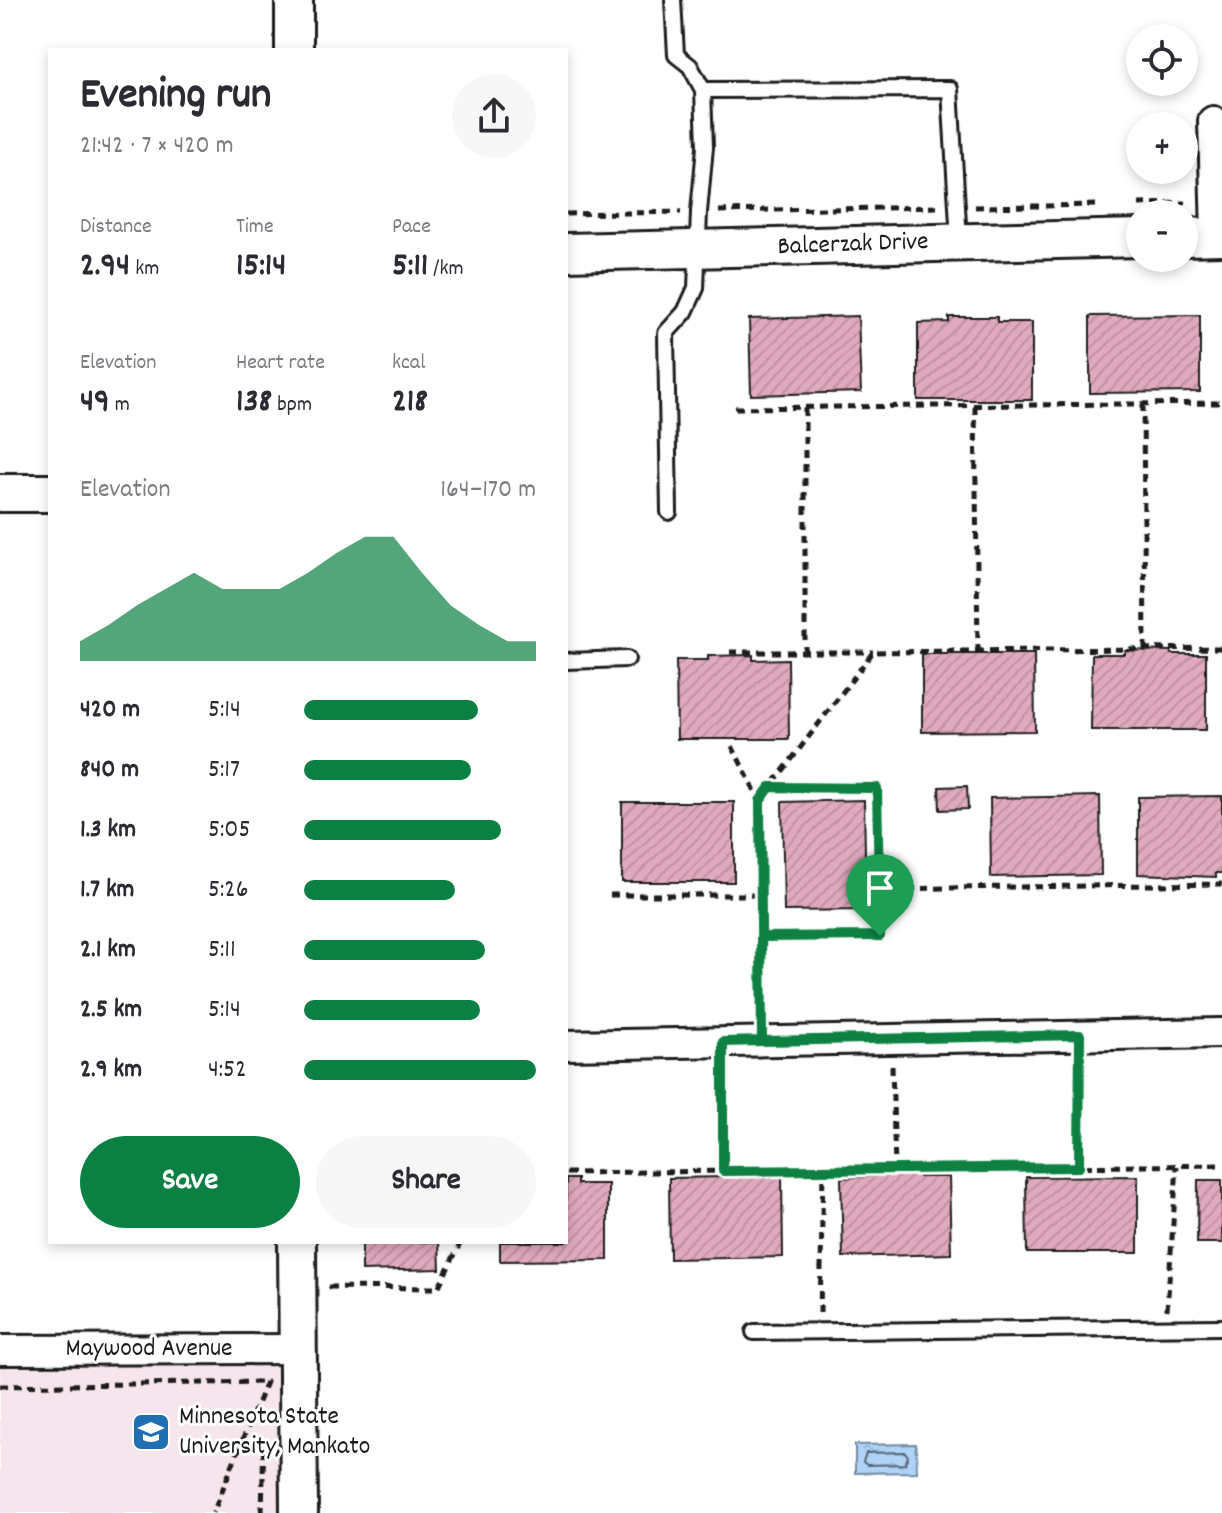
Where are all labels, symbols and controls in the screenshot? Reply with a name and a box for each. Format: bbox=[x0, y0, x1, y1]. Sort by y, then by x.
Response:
map controls bbox=[1126, 24, 1198, 272]
button: locate bbox=[1126, 24, 1198, 96]
text: Evening run bbox=[80, 66, 271, 129]
button: share bbox=[452, 74, 536, 158]
button: + bbox=[1126, 112, 1198, 184]
text: 21:42 · 7 × 420 m bbox=[80, 128, 234, 165]
button: − bbox=[1126, 200, 1198, 272]
text: Distance bbox=[80, 212, 152, 243]
text: Time bbox=[236, 212, 274, 243]
text: Pace bbox=[392, 212, 431, 243]
street label: Balcerzak Drive bbox=[777, 224, 929, 266]
text: 2.94 bbox=[80, 243, 130, 292]
text: 15:14 bbox=[236, 243, 286, 292]
text: 5:11 bbox=[392, 243, 428, 292]
text: km bbox=[130, 254, 159, 285]
text: /km bbox=[428, 254, 464, 285]
text: Elevation bbox=[80, 348, 157, 379]
text: Heart rate bbox=[236, 348, 325, 379]
text: kcal bbox=[392, 348, 425, 379]
text: 49 bbox=[80, 379, 110, 428]
text: 138 bbox=[236, 379, 272, 428]
text: 218 bbox=[392, 379, 428, 428]
text: m bbox=[110, 390, 130, 421]
text: bpm bbox=[272, 390, 312, 421]
text: Elevation bbox=[80, 472, 170, 509]
text: 164–170 m bbox=[440, 472, 536, 509]
text: 420 m bbox=[80, 692, 140, 729]
text: 5:14 bbox=[208, 692, 241, 729]
text: 840 m bbox=[80, 752, 139, 789]
text: 5:17 bbox=[208, 752, 240, 789]
text: 1.3 km bbox=[80, 812, 136, 849]
text: 5:05 bbox=[208, 812, 251, 849]
pin bbox=[846, 854, 914, 936]
icon: arrive bbox=[858, 866, 902, 910]
text: 1.7 km bbox=[80, 872, 134, 909]
text: 5:26 bbox=[208, 872, 248, 909]
text: 2.1 km bbox=[80, 932, 136, 969]
text: 5:11 bbox=[208, 932, 236, 969]
text: 2.5 km bbox=[80, 992, 142, 1029]
text: 5:14 bbox=[208, 992, 241, 1029]
text: 2.9 km bbox=[80, 1052, 142, 1089]
text: 4:52 bbox=[208, 1052, 247, 1089]
button: Save bbox=[80, 1136, 300, 1228]
button: Share bbox=[316, 1136, 536, 1228]
street label: Maywood Avenue bbox=[65, 1331, 233, 1368]
place label: Minnesota State University, Mankato bbox=[179, 1399, 370, 1466]
school or university icon: Minnesota State University, Mankato bbox=[130, 1411, 172, 1453]

